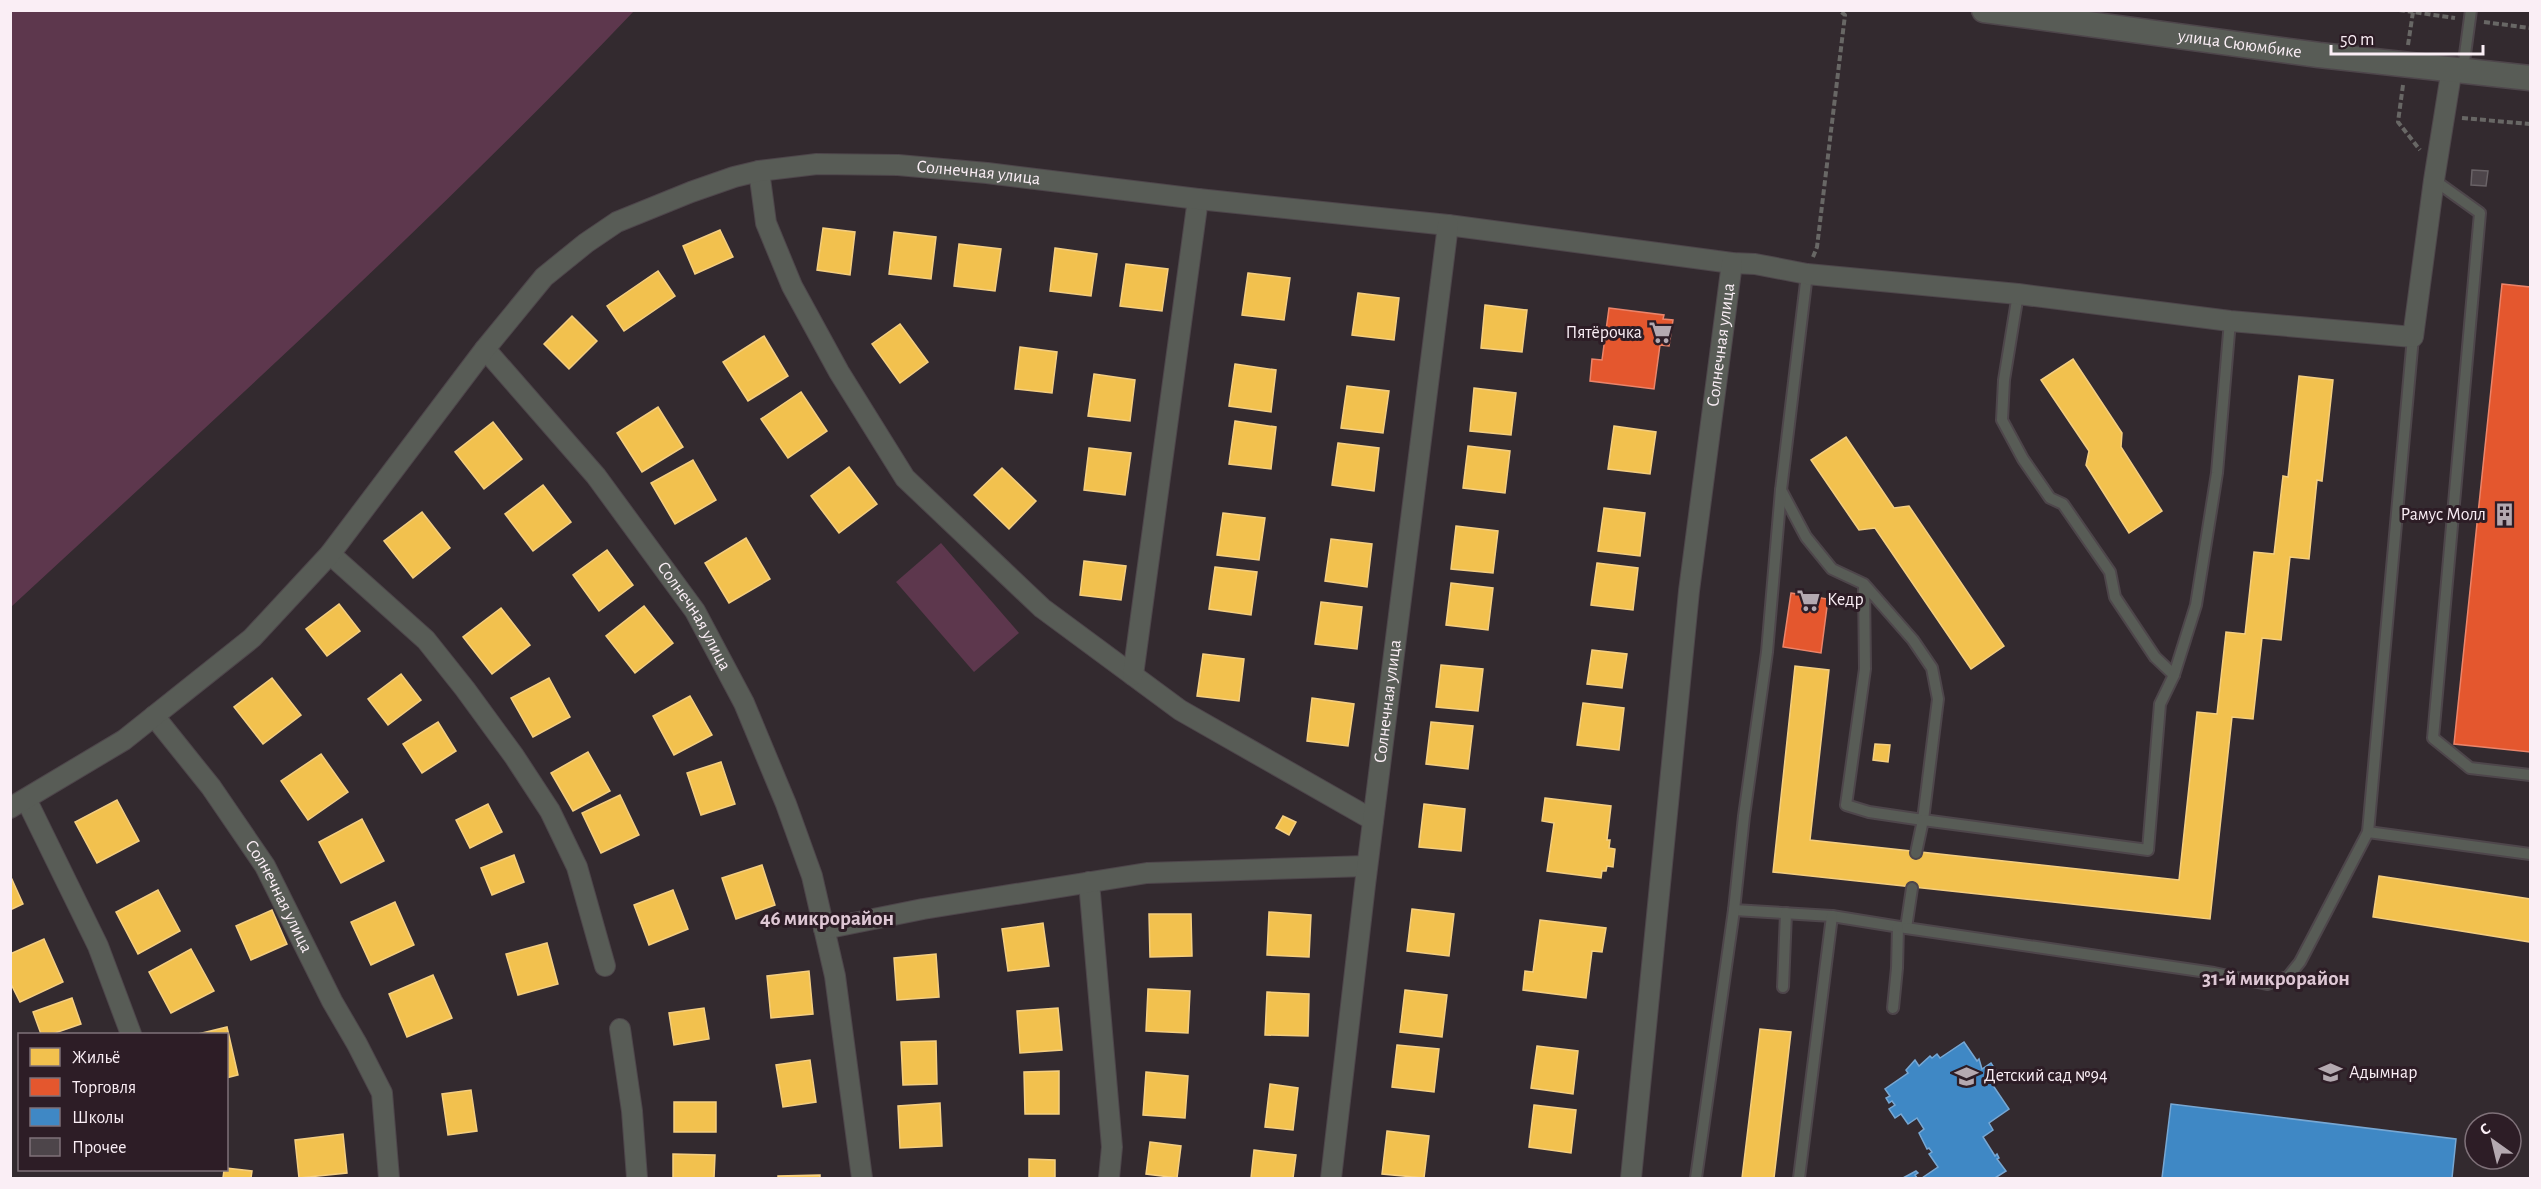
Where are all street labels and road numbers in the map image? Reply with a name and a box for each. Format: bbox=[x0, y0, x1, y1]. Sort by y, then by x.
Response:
street label: улица Сююмбике bbox=[2176, 27, 2303, 62]
street label: Солнечная улица bbox=[916, 158, 1041, 189]
street label: Солнечная улица bbox=[1704, 282, 1738, 408]
street label: Солнечная улица bbox=[653, 559, 734, 674]
street label: Солнечная улица bbox=[1371, 638, 1405, 764]
street label: Солнечная улица bbox=[241, 837, 316, 956]

